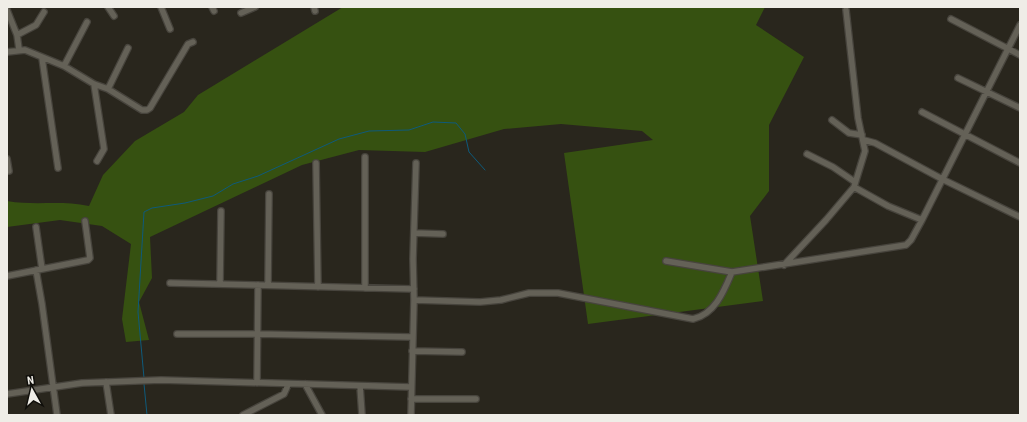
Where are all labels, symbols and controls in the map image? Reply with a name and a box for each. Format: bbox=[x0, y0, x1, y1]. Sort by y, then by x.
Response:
north arrow bbox=[12, 370, 52, 410]
text: N bbox=[26, 374, 35, 387]

